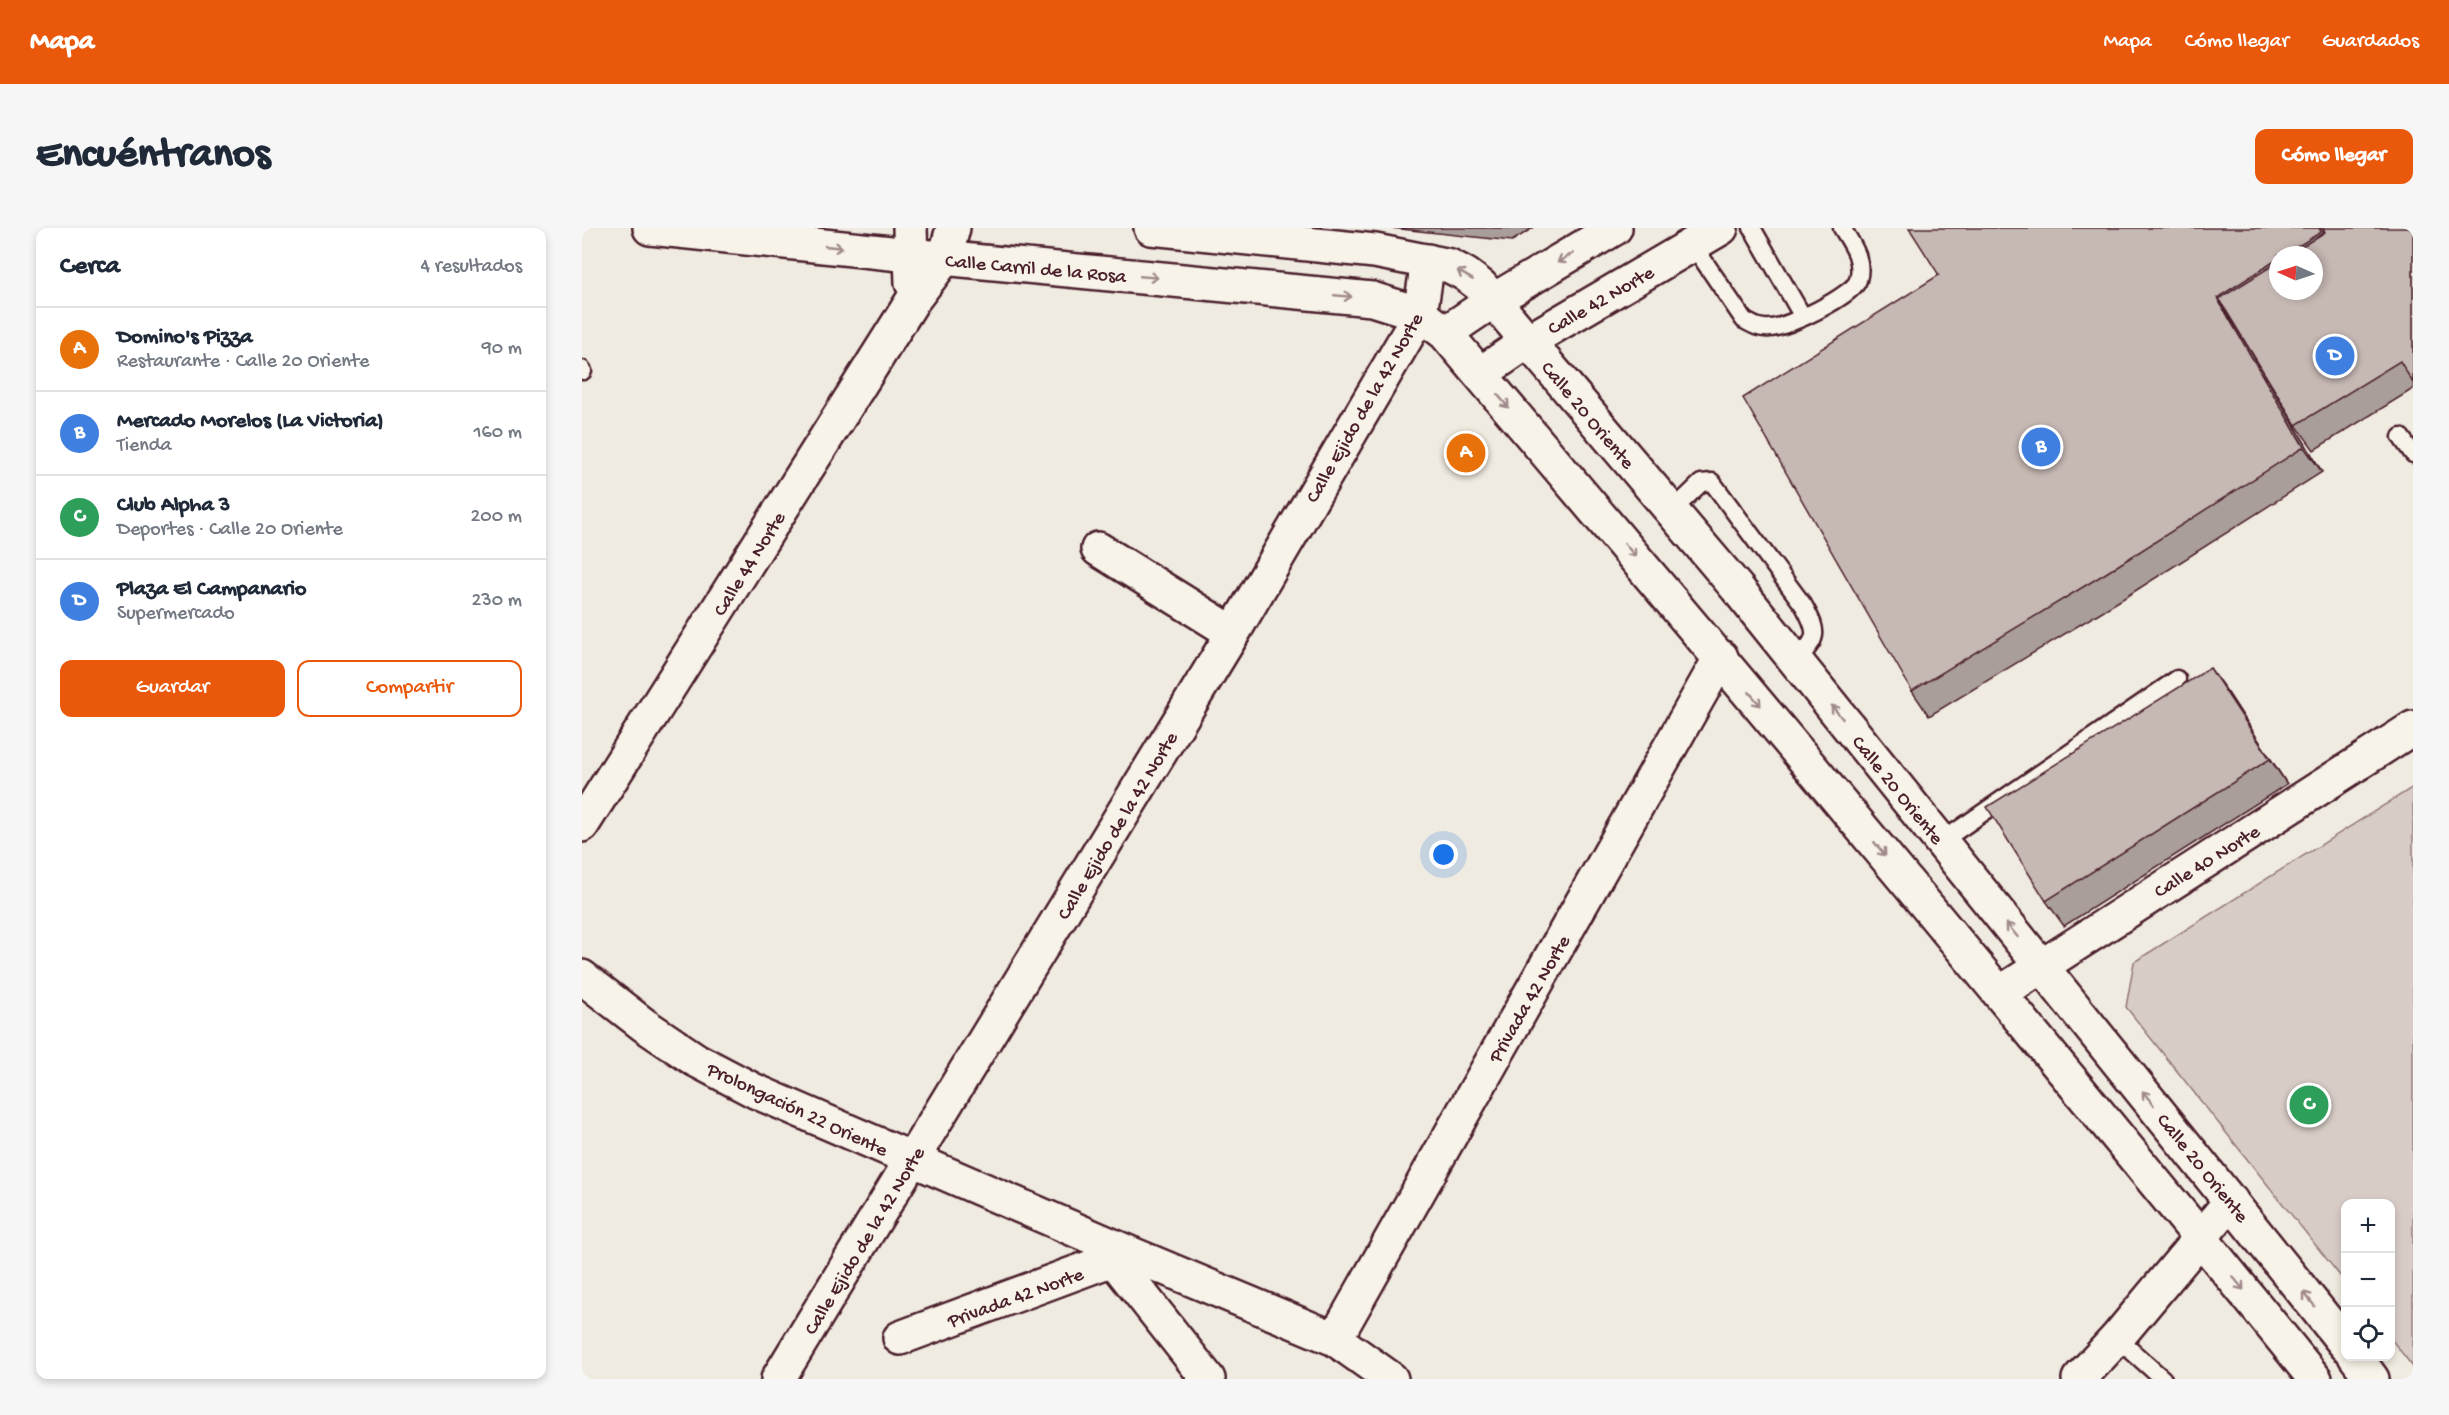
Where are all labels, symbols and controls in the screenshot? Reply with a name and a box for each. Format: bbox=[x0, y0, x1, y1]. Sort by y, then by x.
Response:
text: Mapa bbox=[30, 26, 94, 59]
text: Mapa bbox=[2103, 30, 2152, 55]
text: Cómo llegar bbox=[2185, 30, 2289, 55]
text: Guardados bbox=[2322, 30, 2419, 55]
button: Cómo llegar bbox=[2255, 129, 2413, 184]
text: Encuéntranos bbox=[36, 132, 270, 181]
one-way arrow bbox=[824, 242, 843, 253]
north arrow bbox=[2269, 246, 2323, 300]
street label: Calle Carril de la Rosa bbox=[944, 251, 1128, 290]
text: Cerca bbox=[60, 252, 120, 283]
one-way arrow bbox=[1557, 252, 1574, 264]
text: 4 resultados bbox=[421, 256, 522, 279]
street label: Calle 42 Norte bbox=[1545, 262, 1660, 342]
one-way arrow bbox=[1457, 268, 1474, 280]
one-way arrow bbox=[1139, 272, 1159, 283]
one-way arrow bbox=[1333, 291, 1353, 302]
street label: Calle Ejido de la 42 Norte bbox=[1302, 309, 1430, 508]
text: Domino's Pizza bbox=[117, 325, 252, 351]
pin: D bbox=[2316, 334, 2354, 378]
text: A bbox=[74, 338, 85, 361]
text: 90 m bbox=[482, 338, 522, 361]
text: Restaurante · Calle 20 Oriente bbox=[117, 351, 369, 374]
street label: Calle 20 Oriente bbox=[1535, 358, 1638, 475]
one-way arrow bbox=[1497, 393, 1510, 409]
text: Mercado Morelos (La Victoria) bbox=[117, 409, 384, 435]
text: B bbox=[74, 422, 85, 445]
text: 160 m bbox=[473, 422, 522, 445]
pin: B bbox=[2022, 424, 2060, 470]
pin: A bbox=[1446, 430, 1486, 476]
text: Tienda bbox=[117, 435, 172, 458]
text: Club Alpha 3 bbox=[117, 493, 230, 519]
text: C bbox=[74, 506, 85, 529]
text: 200 m bbox=[471, 506, 522, 529]
street label: Calle 44 Norte bbox=[710, 508, 792, 621]
text: Deportes · Calle 20 Oriente bbox=[117, 519, 343, 542]
one-way arrow bbox=[1623, 542, 1637, 557]
text: Plaza El Campanario bbox=[117, 577, 307, 603]
text: D bbox=[73, 590, 86, 613]
text: 230 m bbox=[472, 590, 522, 613]
text: Supermercado bbox=[117, 603, 235, 626]
button: Guardar bbox=[60, 660, 285, 717]
button: Compartir bbox=[297, 660, 522, 717]
one-way arrow bbox=[1749, 691, 1762, 707]
one-way arrow bbox=[1831, 704, 1844, 720]
street label: Calle Ejido de la 42 Norte bbox=[1054, 728, 1185, 925]
street label: Calle 20 Oriente bbox=[1845, 732, 1948, 851]
street label: Calle 40 Norte bbox=[2151, 821, 2266, 905]
your location bbox=[1429, 840, 1458, 869]
one-way arrow bbox=[1873, 841, 1886, 857]
one-way arrow bbox=[2006, 922, 2019, 938]
street label: Privada 42 Norte bbox=[1485, 932, 1577, 1068]
street label: Prolongación 22 Oriente bbox=[701, 1059, 891, 1164]
pin: C bbox=[2290, 1082, 2328, 1128]
one-way arrow bbox=[2141, 1090, 2154, 1106]
street label: Calle 20 Oriente bbox=[2150, 1110, 2253, 1229]
street label: Calle Ejido de la 42 Norte bbox=[801, 1143, 932, 1340]
map controls bbox=[2341, 1199, 2395, 1361]
button: + bbox=[2341, 1199, 2395, 1253]
button: − bbox=[2341, 1253, 2395, 1307]
street label: Privada 42 Norte bbox=[944, 1264, 1088, 1335]
one-way arrow bbox=[2231, 1275, 2244, 1291]
one-way arrow bbox=[2303, 1292, 2316, 1308]
button: locate bbox=[2341, 1307, 2395, 1361]

